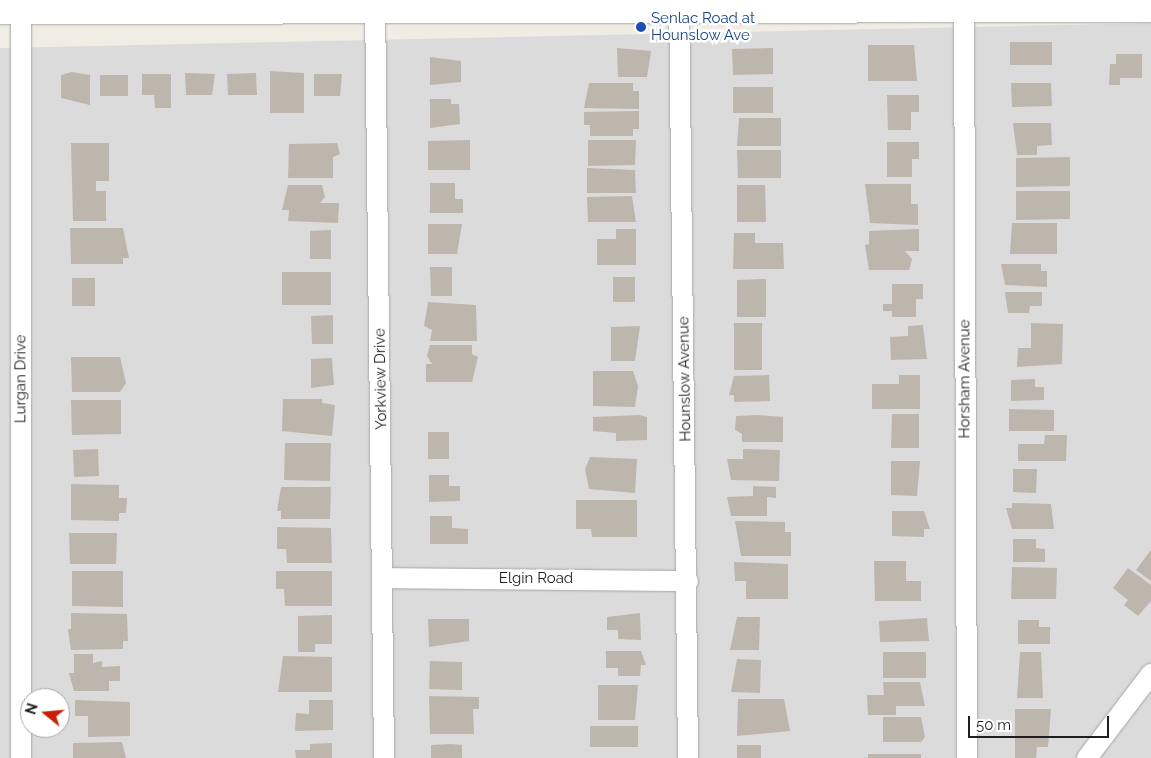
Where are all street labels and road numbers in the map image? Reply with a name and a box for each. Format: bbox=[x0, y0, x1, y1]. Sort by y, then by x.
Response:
street label: Hounslow Avenue bbox=[675, 316, 695, 442]
street label: Horsham Avenue bbox=[956, 319, 974, 439]
street label: Yorkview Drive bbox=[371, 328, 391, 430]
street label: Lurgan Drive bbox=[12, 335, 30, 423]
street label: Elgin Road bbox=[499, 570, 573, 588]

